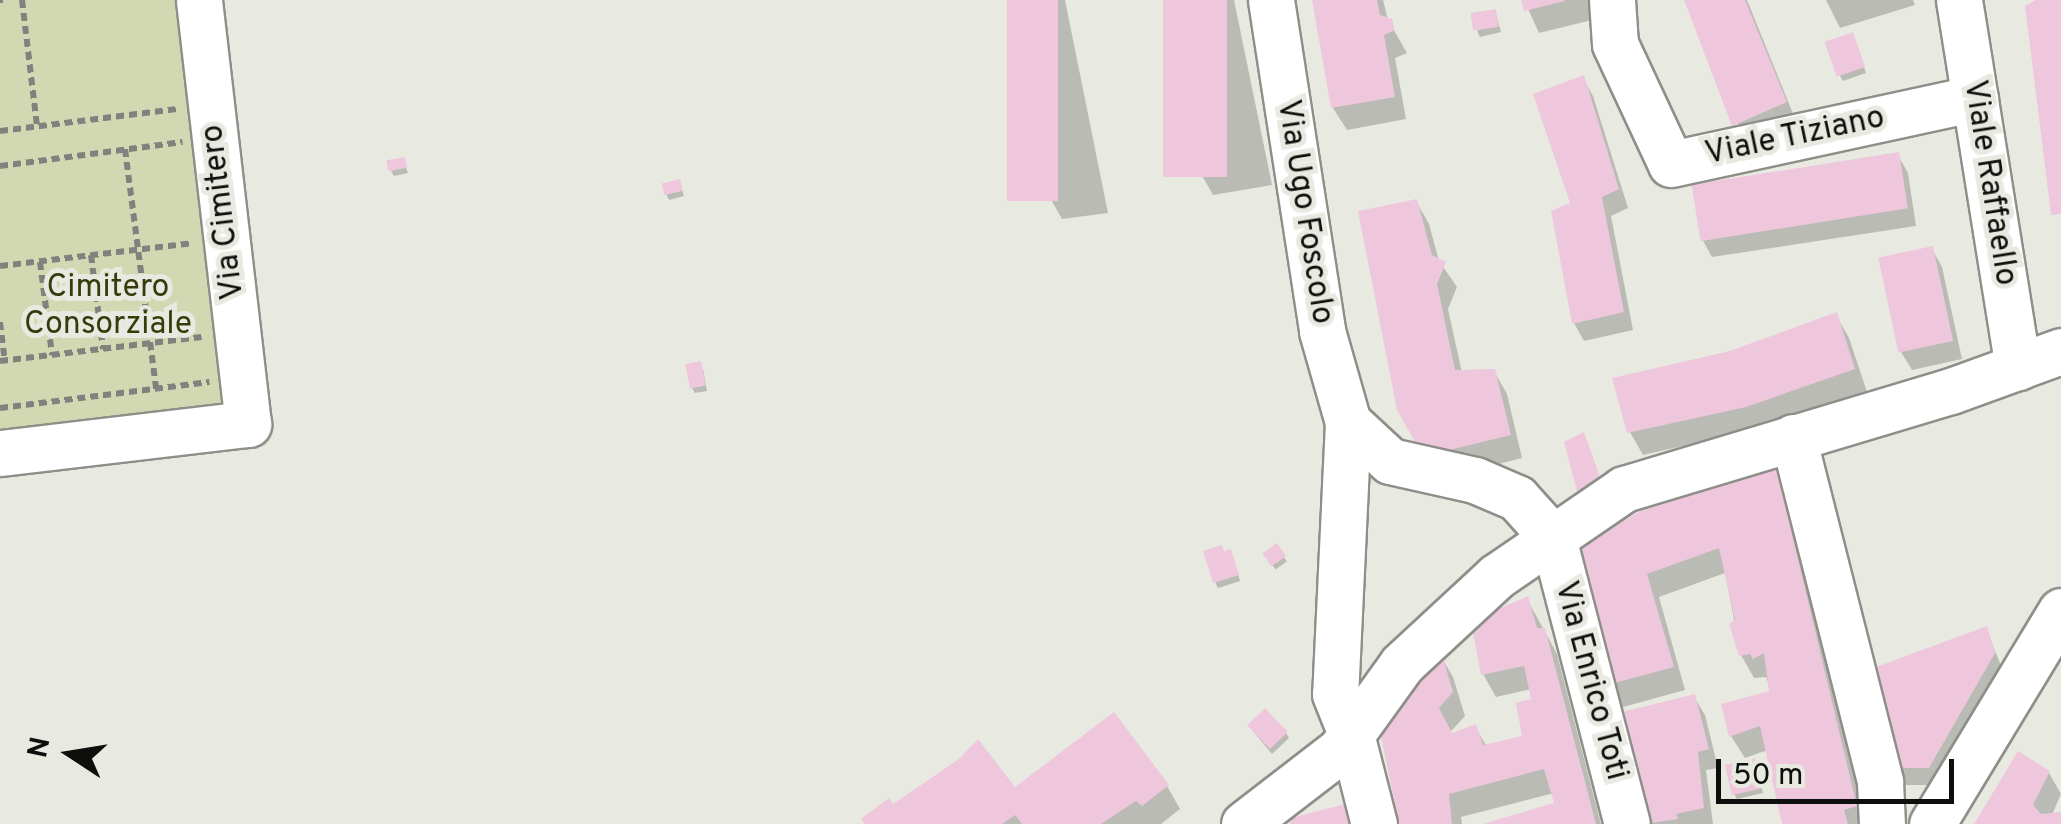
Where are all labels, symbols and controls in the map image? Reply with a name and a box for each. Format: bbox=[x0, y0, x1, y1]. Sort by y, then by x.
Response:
street label: Viale Raffaello bbox=[1954, 78, 2024, 288]
street label: Via Ugo Foscolo bbox=[1267, 97, 1341, 327]
street label: Viale Tiziano bbox=[1701, 99, 1889, 175]
street label: Via Cimitero bbox=[194, 122, 254, 302]
park label: Cimitero Consorziale bbox=[24, 270, 192, 345]
street label: Via Enrico Toti bbox=[1545, 577, 1635, 785]
north arrow bbox=[20, 704, 120, 804]
text: N bbox=[21, 734, 60, 761]
scale bar bbox=[1721, 739, 1958, 801]
text: 50 m bbox=[1733, 758, 1803, 795]

